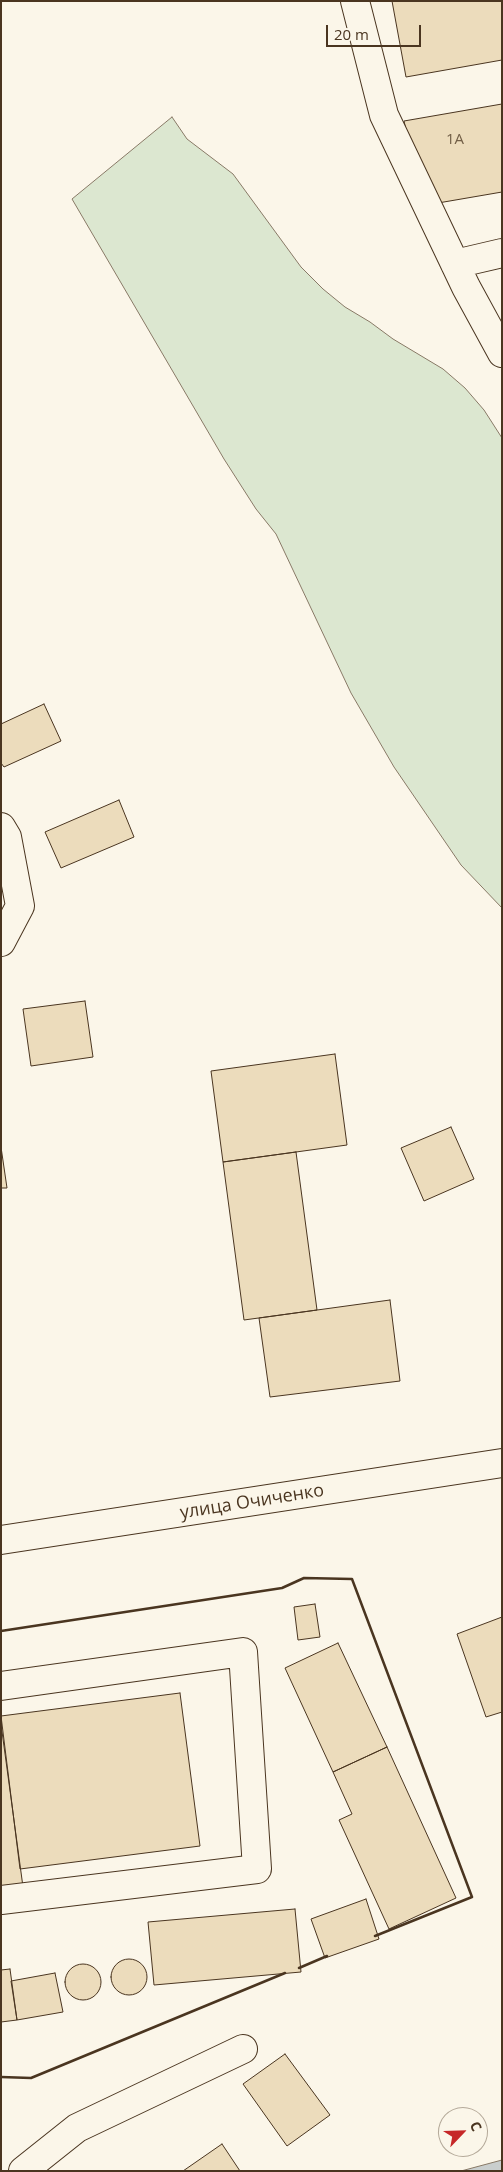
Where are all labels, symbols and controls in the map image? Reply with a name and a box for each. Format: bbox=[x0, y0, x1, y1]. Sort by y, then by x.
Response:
scale bar bbox=[328, 15, 423, 47]
text: 20 m bbox=[334, 24, 369, 44]
house number: 1А bbox=[446, 131, 464, 149]
street label: улица Очиченко bbox=[178, 1480, 326, 1524]
north arrow bbox=[438, 2107, 488, 2157]
text: С bbox=[466, 2118, 487, 2134]

